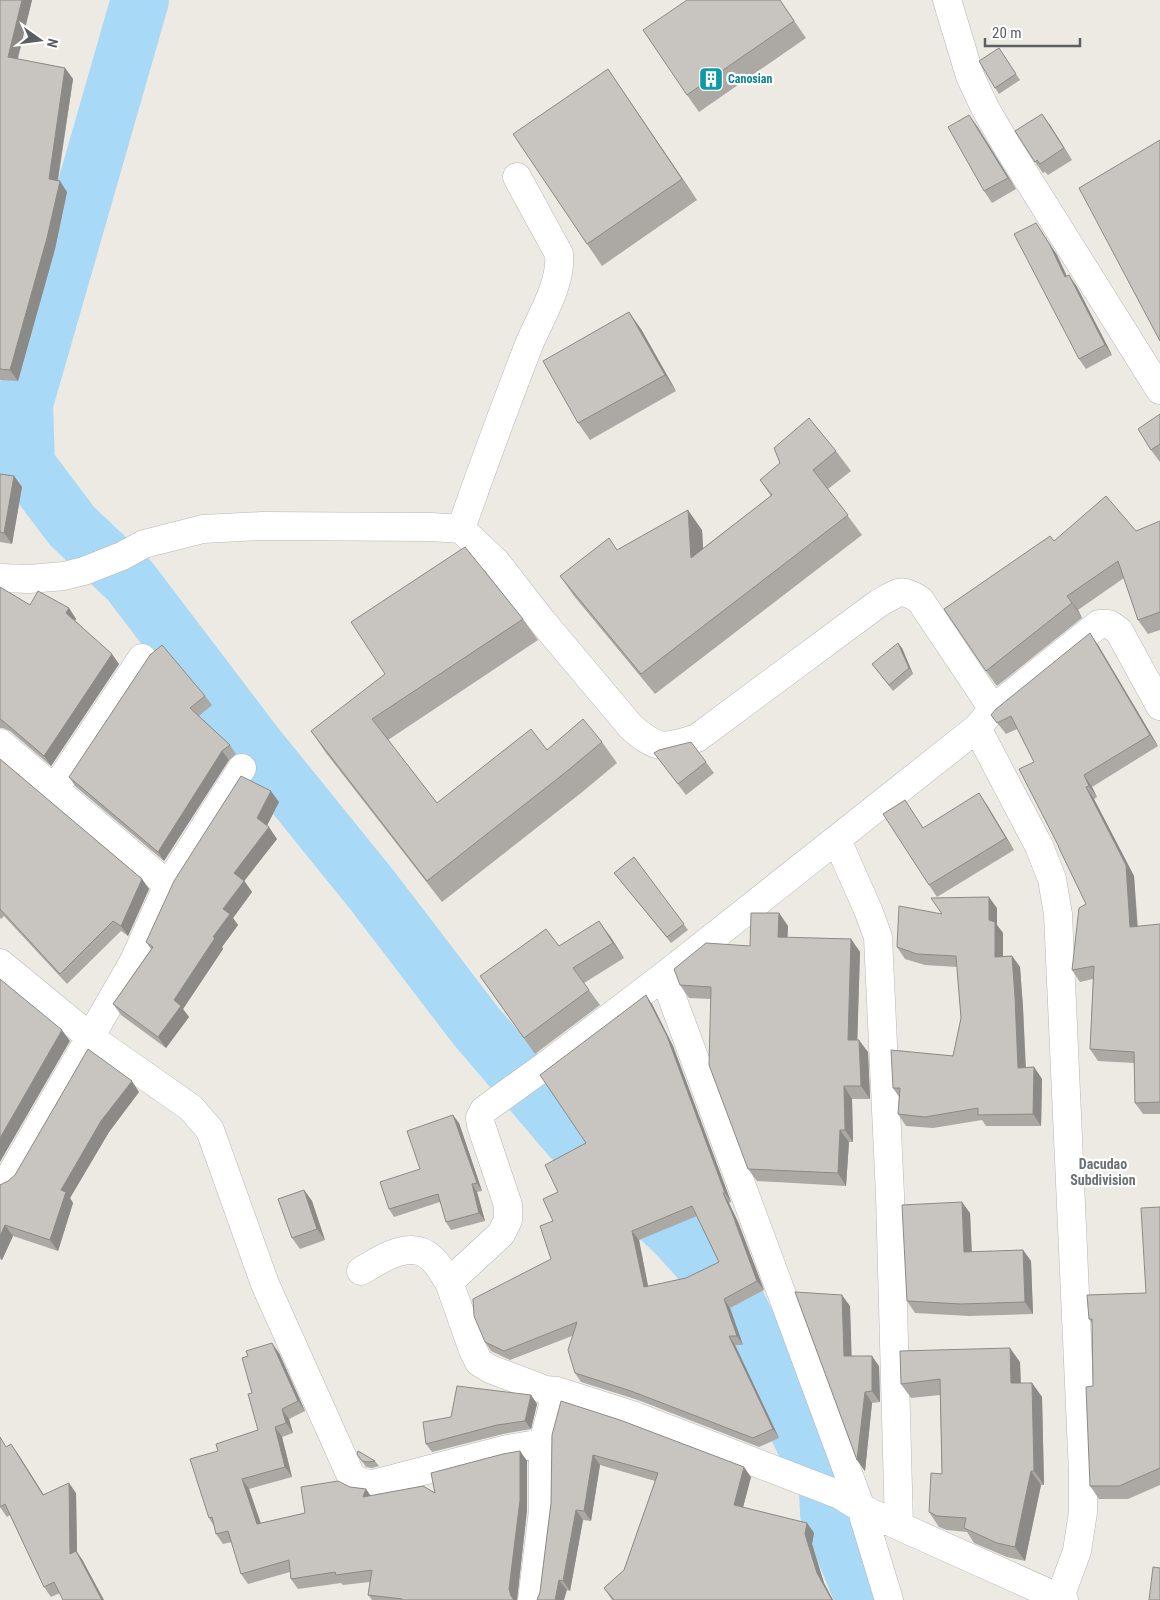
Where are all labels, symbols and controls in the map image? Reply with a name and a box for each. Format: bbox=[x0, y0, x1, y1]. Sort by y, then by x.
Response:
north arrow bbox=[15, 15, 65, 65]
scale bar bbox=[985, 15, 1080, 47]
text: 20 m bbox=[992, 24, 1022, 42]
text: N bbox=[44, 37, 61, 49]
building icon: Canosian bbox=[698, 66, 724, 92]
place label: Canosian bbox=[728, 72, 772, 86]
district label: Dacudao Subdivision bbox=[1070, 1156, 1136, 1188]

